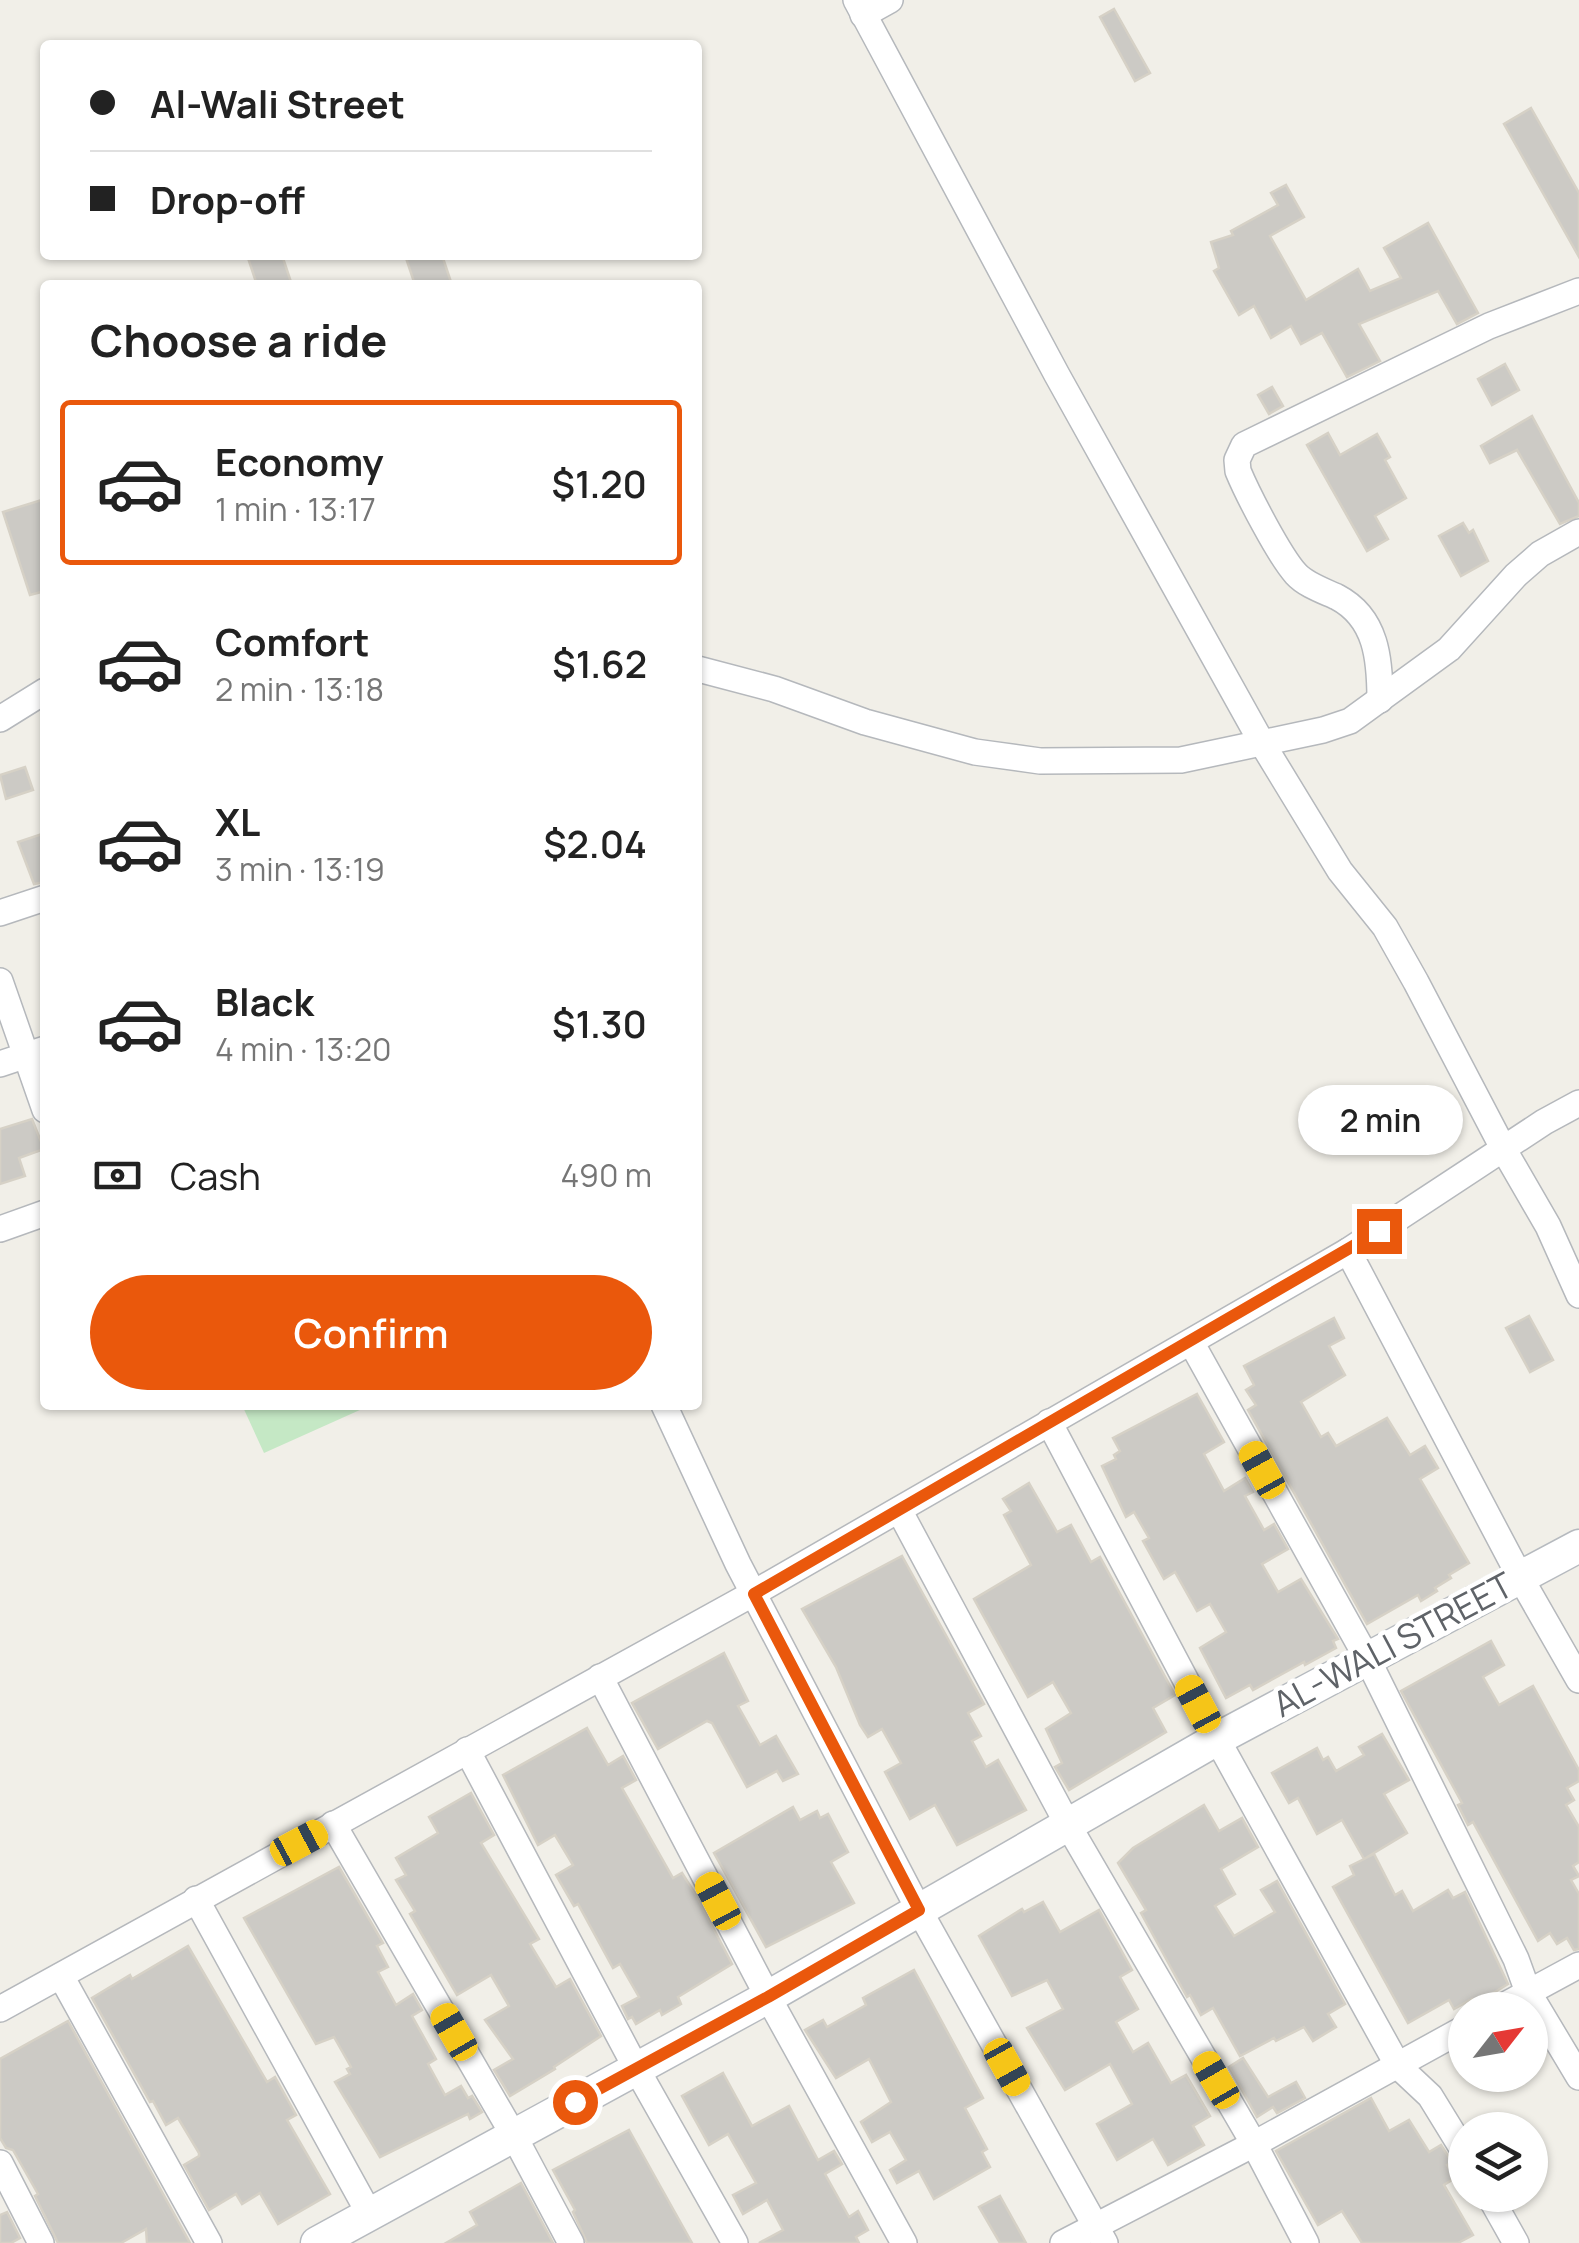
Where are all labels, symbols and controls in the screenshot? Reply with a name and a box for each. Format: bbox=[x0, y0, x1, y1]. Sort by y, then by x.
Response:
text: Al-Wali Street bbox=[150, 77, 405, 129]
text: Drop-off bbox=[150, 173, 305, 225]
text: Choose a ride bbox=[90, 309, 387, 371]
text: Economy bbox=[215, 435, 384, 487]
icon: car bbox=[95, 438, 185, 528]
text: $1.20 bbox=[552, 457, 647, 509]
text: 1 min · 13:17 bbox=[215, 487, 376, 531]
text: Comfort bbox=[215, 615, 369, 667]
icon: car bbox=[95, 618, 185, 708]
text: $1.62 bbox=[552, 637, 647, 689]
text: 2 min · 13:18 bbox=[215, 667, 384, 711]
text: XL bbox=[215, 795, 260, 847]
icon: car bbox=[95, 798, 185, 888]
text: $2.04 bbox=[543, 817, 647, 869]
text: 3 min · 13:19 bbox=[215, 847, 385, 891]
text: Black bbox=[215, 975, 314, 1027]
icon: car bbox=[95, 978, 185, 1068]
text: $1.30 bbox=[552, 997, 647, 1049]
text: 4 min · 13:20 bbox=[215, 1027, 391, 1071]
callout: 2 min bbox=[1296, 1086, 1462, 1156]
text: 2 min bbox=[1340, 1098, 1421, 1142]
icon: cash bbox=[90, 1148, 145, 1203]
text: Cash bbox=[170, 1149, 261, 1201]
text: 490 m bbox=[561, 1153, 652, 1197]
route end bbox=[1357, 1209, 1402, 1254]
button: Confirm bbox=[90, 1275, 652, 1390]
car bbox=[1234, 1436, 1290, 1504]
street label: AL-WALI STREET bbox=[1264, 1561, 1521, 1728]
car bbox=[1171, 1670, 1225, 1738]
car bbox=[265, 1816, 333, 1870]
car bbox=[691, 1867, 745, 1935]
north arrow bbox=[1448, 1992, 1548, 2092]
map controls bbox=[1448, 1992, 1548, 2212]
car bbox=[426, 1999, 482, 2065]
car bbox=[979, 2033, 1035, 2101]
car bbox=[1188, 2047, 1244, 2113]
route start bbox=[553, 2080, 598, 2125]
button: layers bbox=[1448, 2112, 1548, 2212]

